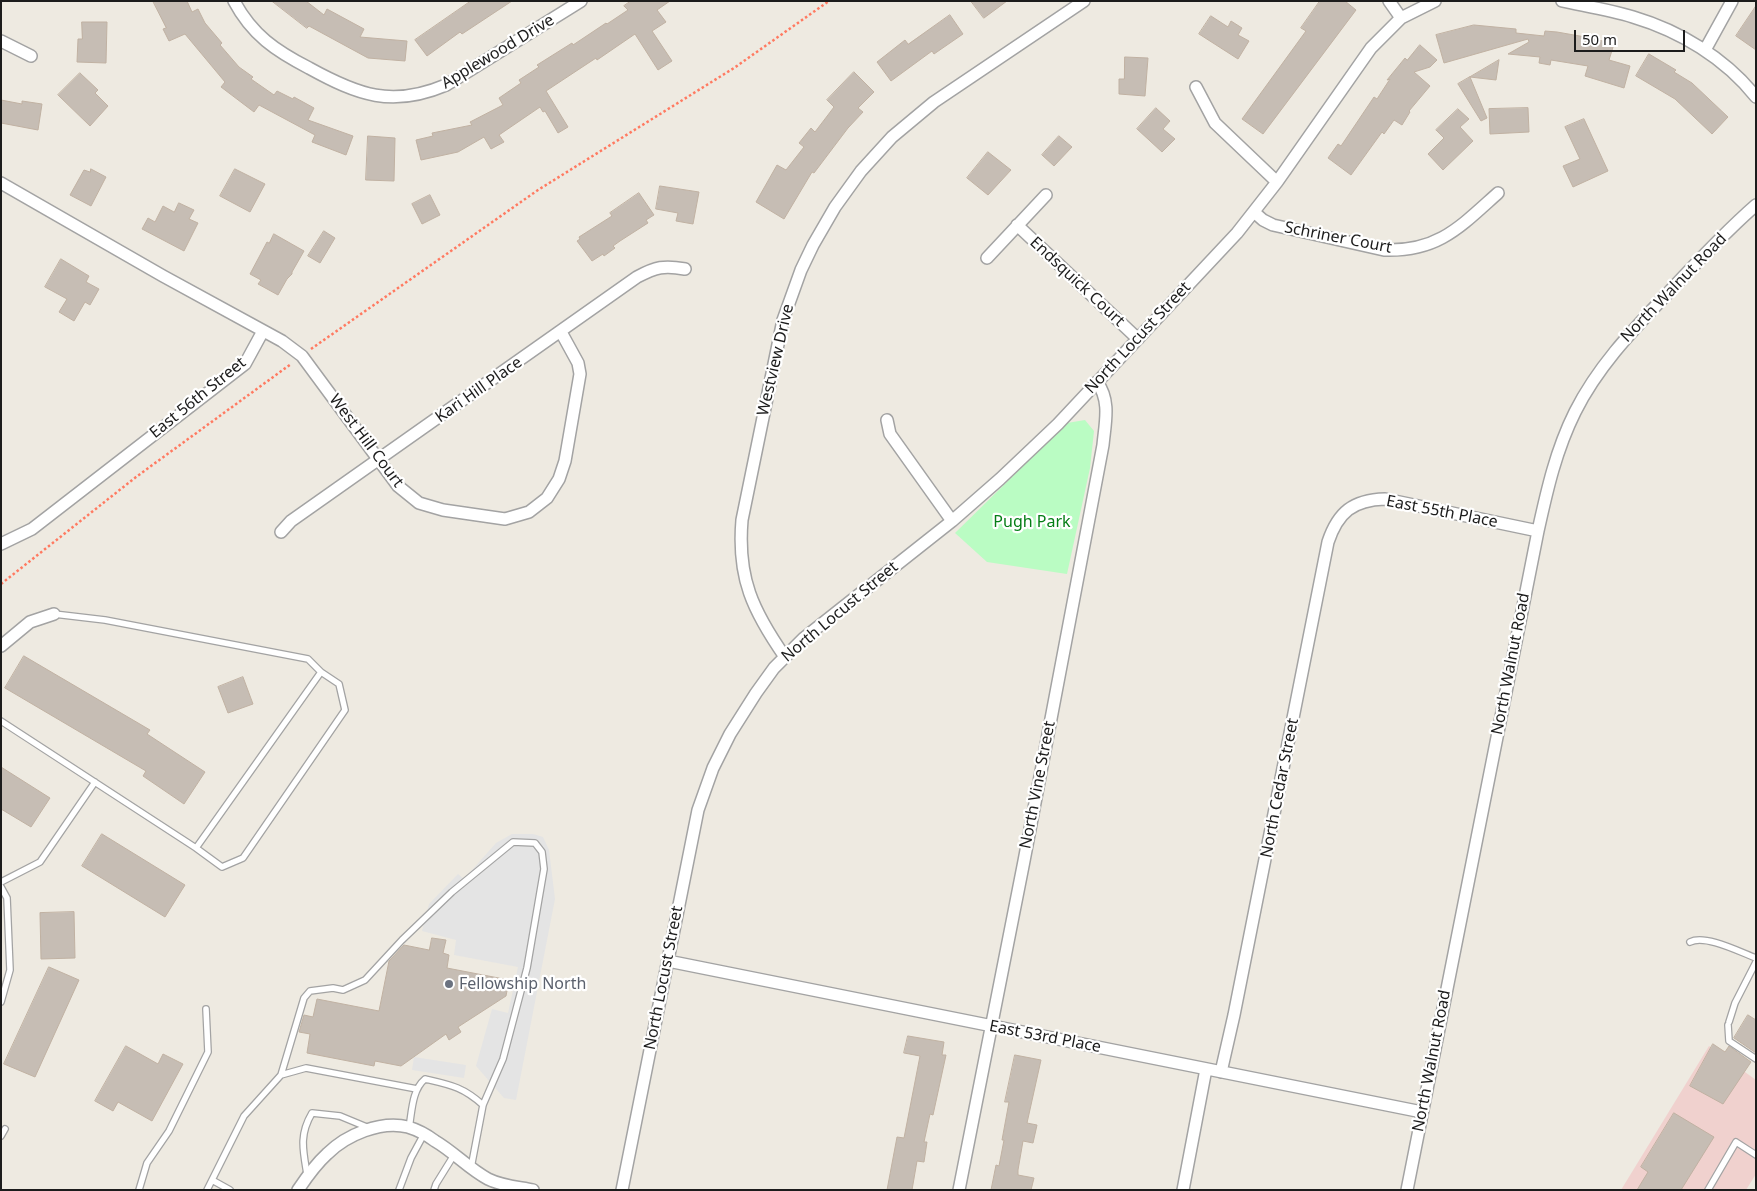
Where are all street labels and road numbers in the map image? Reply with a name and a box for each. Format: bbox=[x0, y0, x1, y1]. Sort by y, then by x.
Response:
street label: Applewood Drive bbox=[438, 11, 558, 93]
street label: Schriner Court bbox=[1283, 218, 1393, 258]
street label: North Walnut Road bbox=[1617, 230, 1731, 346]
street label: Endsquick Court bbox=[1026, 233, 1128, 331]
street label: North Locust Street bbox=[1081, 278, 1195, 398]
street label: Westview Drive bbox=[754, 302, 798, 418]
street label: East 56th Street bbox=[146, 353, 250, 443]
street label: Kari Hill Place bbox=[432, 353, 526, 427]
street label: West Hill Court bbox=[325, 391, 407, 491]
street label: East 55th Place bbox=[1385, 492, 1499, 532]
street label: North Locust Street bbox=[778, 558, 902, 666]
street label: North Walnut Road bbox=[1488, 591, 1534, 737]
street label: North Cedar Street bbox=[1257, 717, 1303, 859]
street label: North Vine Street bbox=[1016, 719, 1060, 851]
street label: North Locust Street bbox=[641, 904, 687, 1052]
street label: North Walnut Road bbox=[1409, 988, 1455, 1134]
street label: East 53rd Place bbox=[987, 1017, 1103, 1057]

